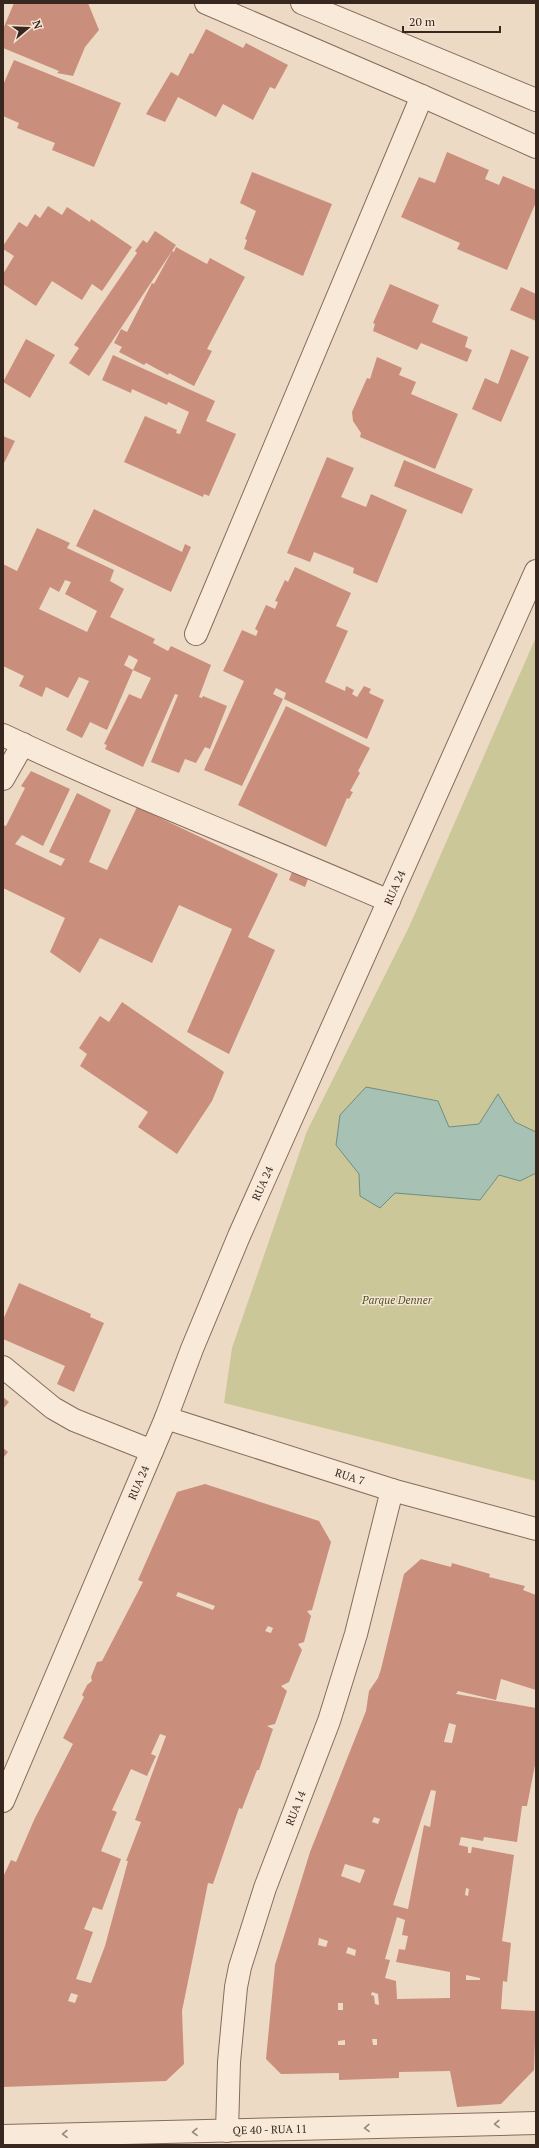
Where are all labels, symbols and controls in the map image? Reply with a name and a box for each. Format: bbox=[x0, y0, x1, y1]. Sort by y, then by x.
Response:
north arrow bbox=[8, 8, 48, 48]
scale bar bbox=[403, 8, 500, 34]
text: 20 m bbox=[409, 14, 436, 29]
text: N bbox=[29, 19, 46, 32]
street label: RUA 24 bbox=[381, 868, 408, 907]
street label: RUA 24 bbox=[249, 1164, 276, 1203]
park label: Parque Denner bbox=[361, 1293, 433, 1307]
street label: RUA 24 bbox=[125, 1463, 152, 1502]
street label: RUA 7 bbox=[333, 1465, 367, 1488]
street label: RUA 14 bbox=[283, 1789, 309, 1828]
one-way arrow bbox=[494, 2120, 500, 2128]
street label: QE 40 - RUA 11 bbox=[233, 2122, 307, 2137]
one-way arrow bbox=[364, 2123, 370, 2132]
one-way arrow bbox=[192, 2128, 198, 2136]
one-way arrow bbox=[62, 2130, 68, 2139]

